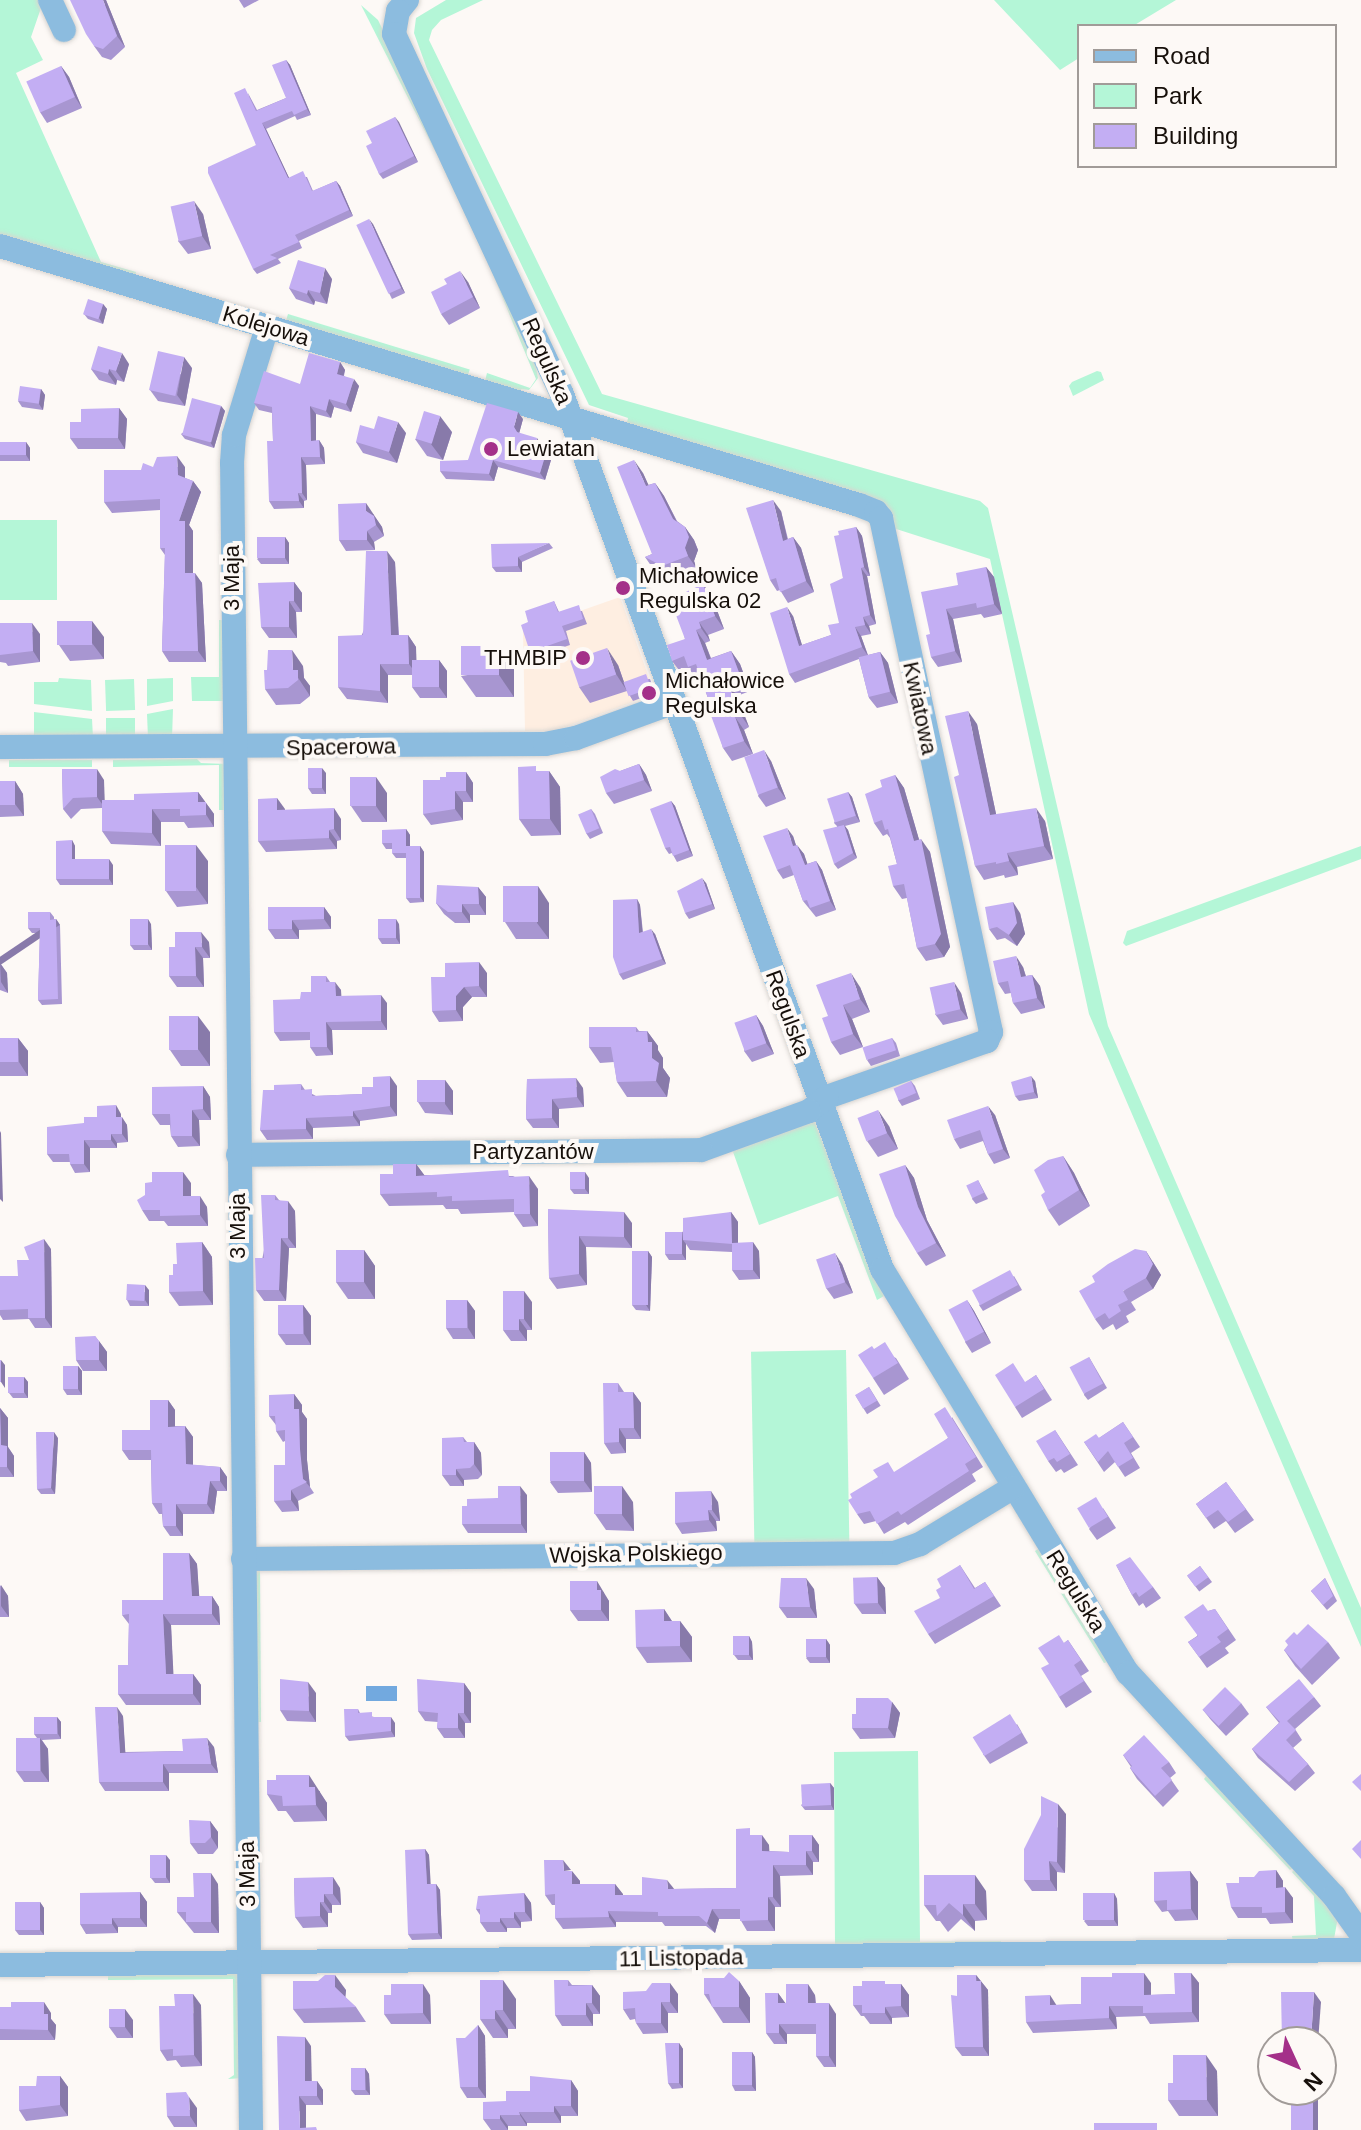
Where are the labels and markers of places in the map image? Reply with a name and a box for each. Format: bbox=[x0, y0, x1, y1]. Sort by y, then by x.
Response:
place label: Lewiatan bbox=[507, 436, 595, 462]
marker: Lewiatan bbox=[482, 440, 500, 458]
place label: Michałowice Regulska 02 bbox=[639, 562, 761, 614]
marker: Michałowice Regulska 02 bbox=[614, 579, 632, 597]
place label: THMBIP bbox=[484, 645, 567, 671]
marker: THMBIP bbox=[574, 649, 592, 667]
place label: Michałowice Regulska bbox=[665, 667, 785, 718]
marker: Michałowice Regulska bbox=[640, 684, 658, 702]

